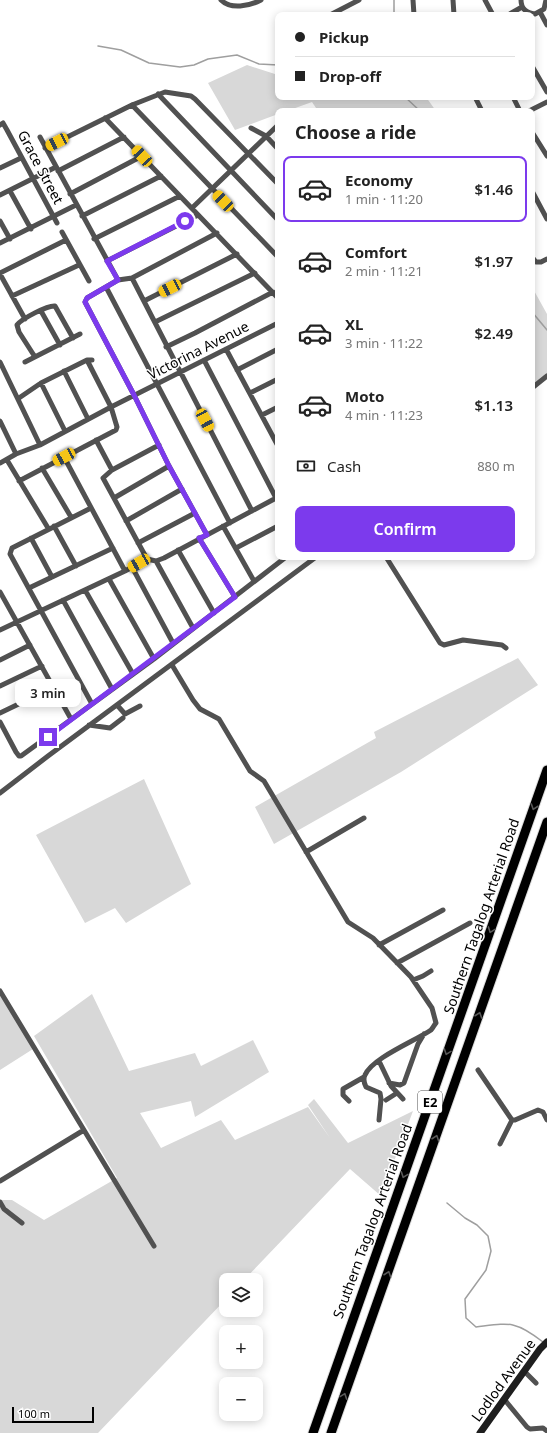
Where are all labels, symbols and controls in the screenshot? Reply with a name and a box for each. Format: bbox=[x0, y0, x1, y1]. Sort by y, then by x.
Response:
text: Pickup bbox=[319, 27, 369, 47]
text: Drop-off bbox=[319, 66, 381, 86]
text: Choose a ride bbox=[295, 120, 416, 144]
street label: Grace Street bbox=[14, 127, 68, 207]
car bbox=[44, 131, 70, 153]
car bbox=[129, 143, 155, 169]
text: Economy bbox=[345, 170, 413, 190]
icon: car bbox=[297, 171, 333, 207]
text: $1.46 bbox=[475, 179, 513, 199]
car bbox=[210, 188, 236, 214]
text: 1 min · 11:20 bbox=[345, 190, 423, 208]
route start bbox=[176, 212, 194, 230]
text: Comfort bbox=[345, 242, 407, 262]
icon: car bbox=[297, 243, 333, 279]
text: $1.97 bbox=[475, 251, 513, 271]
text: 2 min · 11:21 bbox=[345, 262, 423, 280]
car bbox=[157, 277, 183, 299]
text: XL bbox=[345, 314, 363, 334]
icon: car bbox=[297, 315, 333, 351]
street label: Victorina Avenue bbox=[144, 316, 252, 384]
text: $2.49 bbox=[475, 323, 513, 343]
text: 3 min · 11:22 bbox=[345, 334, 423, 352]
text: Moto bbox=[345, 386, 384, 406]
icon: car bbox=[297, 387, 333, 423]
text: $1.13 bbox=[475, 395, 513, 415]
text: 4 min · 11:23 bbox=[345, 406, 423, 424]
car bbox=[194, 407, 216, 433]
car bbox=[51, 446, 77, 468]
icon: cash bbox=[295, 455, 317, 477]
text: Cash bbox=[327, 456, 361, 476]
text: 880 m bbox=[477, 457, 515, 475]
button: Confirm bbox=[295, 506, 515, 552]
car bbox=[126, 552, 152, 574]
callout: 3 min bbox=[15, 679, 81, 707]
text: 3 min bbox=[30, 684, 66, 702]
route end bbox=[39, 728, 57, 746]
one-way arrow bbox=[530, 803, 539, 810]
street label: Southern Tagalog Arterial Road bbox=[439, 816, 523, 1016]
one-way arrow bbox=[487, 926, 496, 933]
one-way arrow bbox=[474, 1012, 482, 1019]
one-way arrow bbox=[444, 1049, 452, 1056]
road number: E2 bbox=[418, 1091, 442, 1113]
street label: Southern Tagalog Arterial Road bbox=[328, 1121, 416, 1321]
one-way arrow bbox=[431, 1135, 439, 1142]
one-way arrow bbox=[400, 1171, 408, 1178]
one-way arrow bbox=[383, 1271, 392, 1278]
map controls bbox=[219, 1273, 263, 1421]
button: layers bbox=[219, 1273, 263, 1317]
button: + bbox=[219, 1325, 263, 1369]
street label: Lodlod Avenue bbox=[467, 1335, 540, 1425]
button: − bbox=[219, 1377, 263, 1421]
one-way arrow bbox=[339, 1393, 348, 1400]
scale bar bbox=[12, 1405, 94, 1424]
text: 100 m bbox=[18, 1406, 50, 1421]

